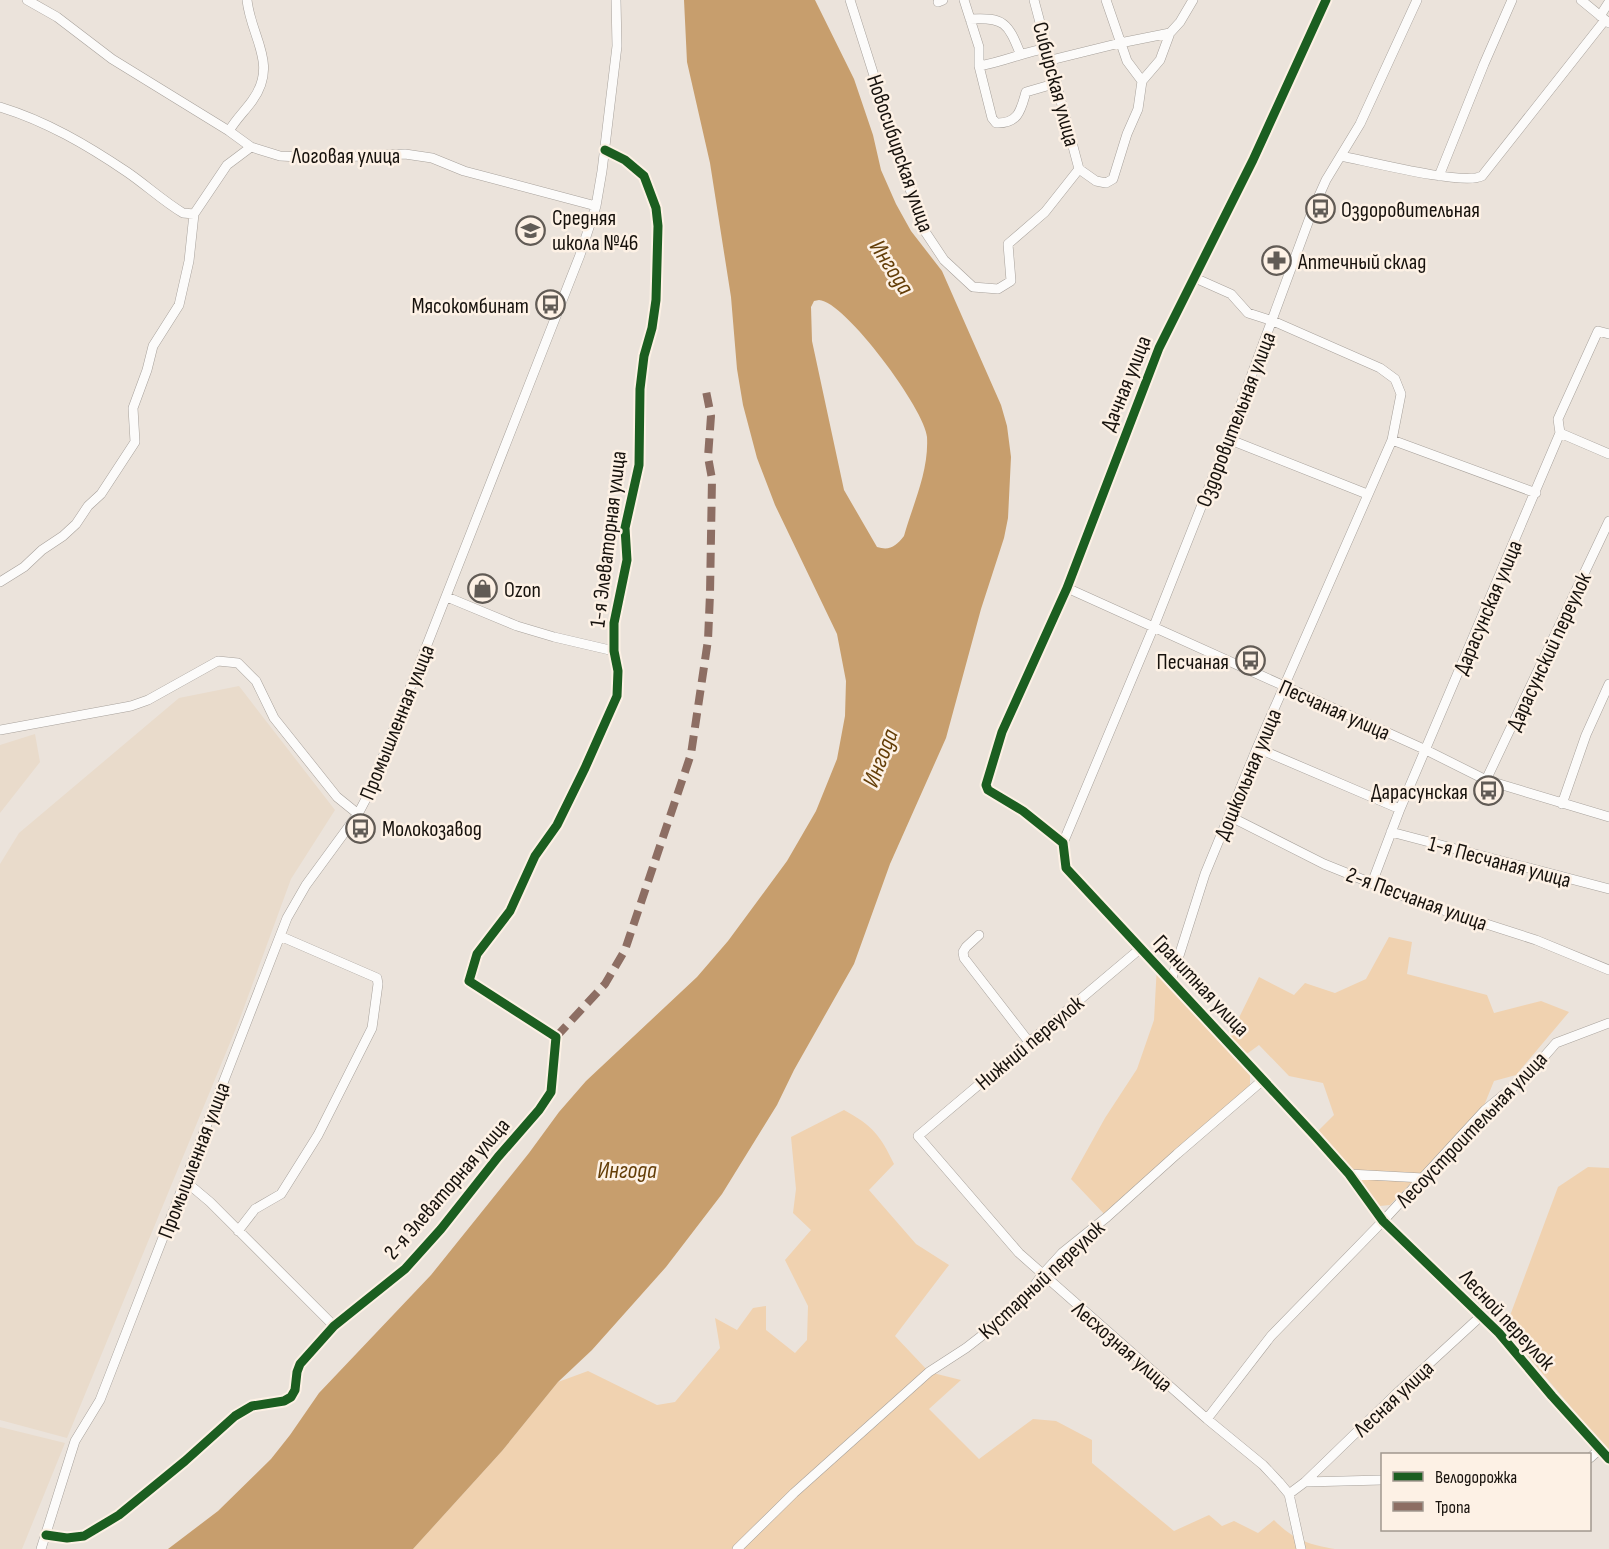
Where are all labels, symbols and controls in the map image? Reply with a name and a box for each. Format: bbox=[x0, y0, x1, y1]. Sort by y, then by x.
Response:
street label: Сибирская улица bbox=[1026, 19, 1085, 150]
street label: Новосибирская улица bbox=[860, 71, 939, 236]
street label: Логовая улица bbox=[291, 143, 400, 170]
bus stop icon: Оздоровительная bbox=[1304, 193, 1336, 225]
place label: Оздоровительная bbox=[1341, 197, 1480, 224]
place label: Средняя школа №46 bbox=[552, 205, 639, 257]
school or university icon: Средняя школа №46 bbox=[515, 214, 547, 246]
water label: Ингода bbox=[863, 234, 920, 300]
pharmacy icon: Аптечный склад bbox=[1261, 245, 1293, 277]
place label: Аптечный склад bbox=[1297, 249, 1426, 276]
bus stop icon: Мясокомбинат bbox=[534, 289, 566, 321]
place label: Мясокомбинат bbox=[411, 293, 529, 320]
street label: Оздоровительная улица bbox=[1191, 328, 1282, 511]
street label: Дачная улица bbox=[1095, 332, 1158, 435]
street label: 1-я Элеваторная улица bbox=[584, 449, 633, 629]
street label: Дарасунская улица bbox=[1448, 536, 1529, 679]
street label: Дарасунский переулок bbox=[1501, 568, 1598, 735]
shop icon: Ozon bbox=[467, 573, 499, 605]
place label: Ozon bbox=[504, 577, 541, 604]
street label: Промышленная улица bbox=[354, 641, 441, 804]
bus stop icon: Песчаная bbox=[1234, 645, 1266, 677]
place label: Песчаная bbox=[1157, 649, 1229, 676]
street label: Песчаная улица bbox=[1275, 674, 1394, 747]
street label: Дошкольная улица bbox=[1209, 705, 1288, 844]
water label: Ингода bbox=[856, 725, 905, 791]
bus stop icon: Дарасунская bbox=[1473, 775, 1505, 807]
place label: Дарасунская bbox=[1371, 779, 1468, 806]
bus stop icon: Молокозавод bbox=[345, 812, 377, 844]
place label: Молокозавод bbox=[382, 816, 482, 843]
street label: 1-я Песчаная улица bbox=[1425, 830, 1574, 894]
street label: 2-я Песчаная улица bbox=[1342, 861, 1491, 937]
street label: Гранитная улица bbox=[1147, 930, 1255, 1042]
street label: Нижний переулок bbox=[970, 990, 1090, 1096]
street label: Лесоустроительная улица bbox=[1390, 1046, 1554, 1214]
street label: Промышленная улица bbox=[152, 1079, 237, 1242]
street label: 2-я Элеваторная улица bbox=[378, 1113, 516, 1265]
water label: Ингода bbox=[597, 1156, 657, 1185]
street label: Кустарный переулок bbox=[973, 1214, 1111, 1345]
street label: Лесной переулок bbox=[1453, 1263, 1561, 1376]
street label: Лесхозная улица bbox=[1065, 1295, 1178, 1398]
street label: Лесная улица bbox=[1348, 1355, 1440, 1444]
legend bbox=[1381, 1453, 1591, 1531]
text: Велодорожка bbox=[1435, 1467, 1517, 1488]
text: Тропа bbox=[1435, 1497, 1471, 1518]

